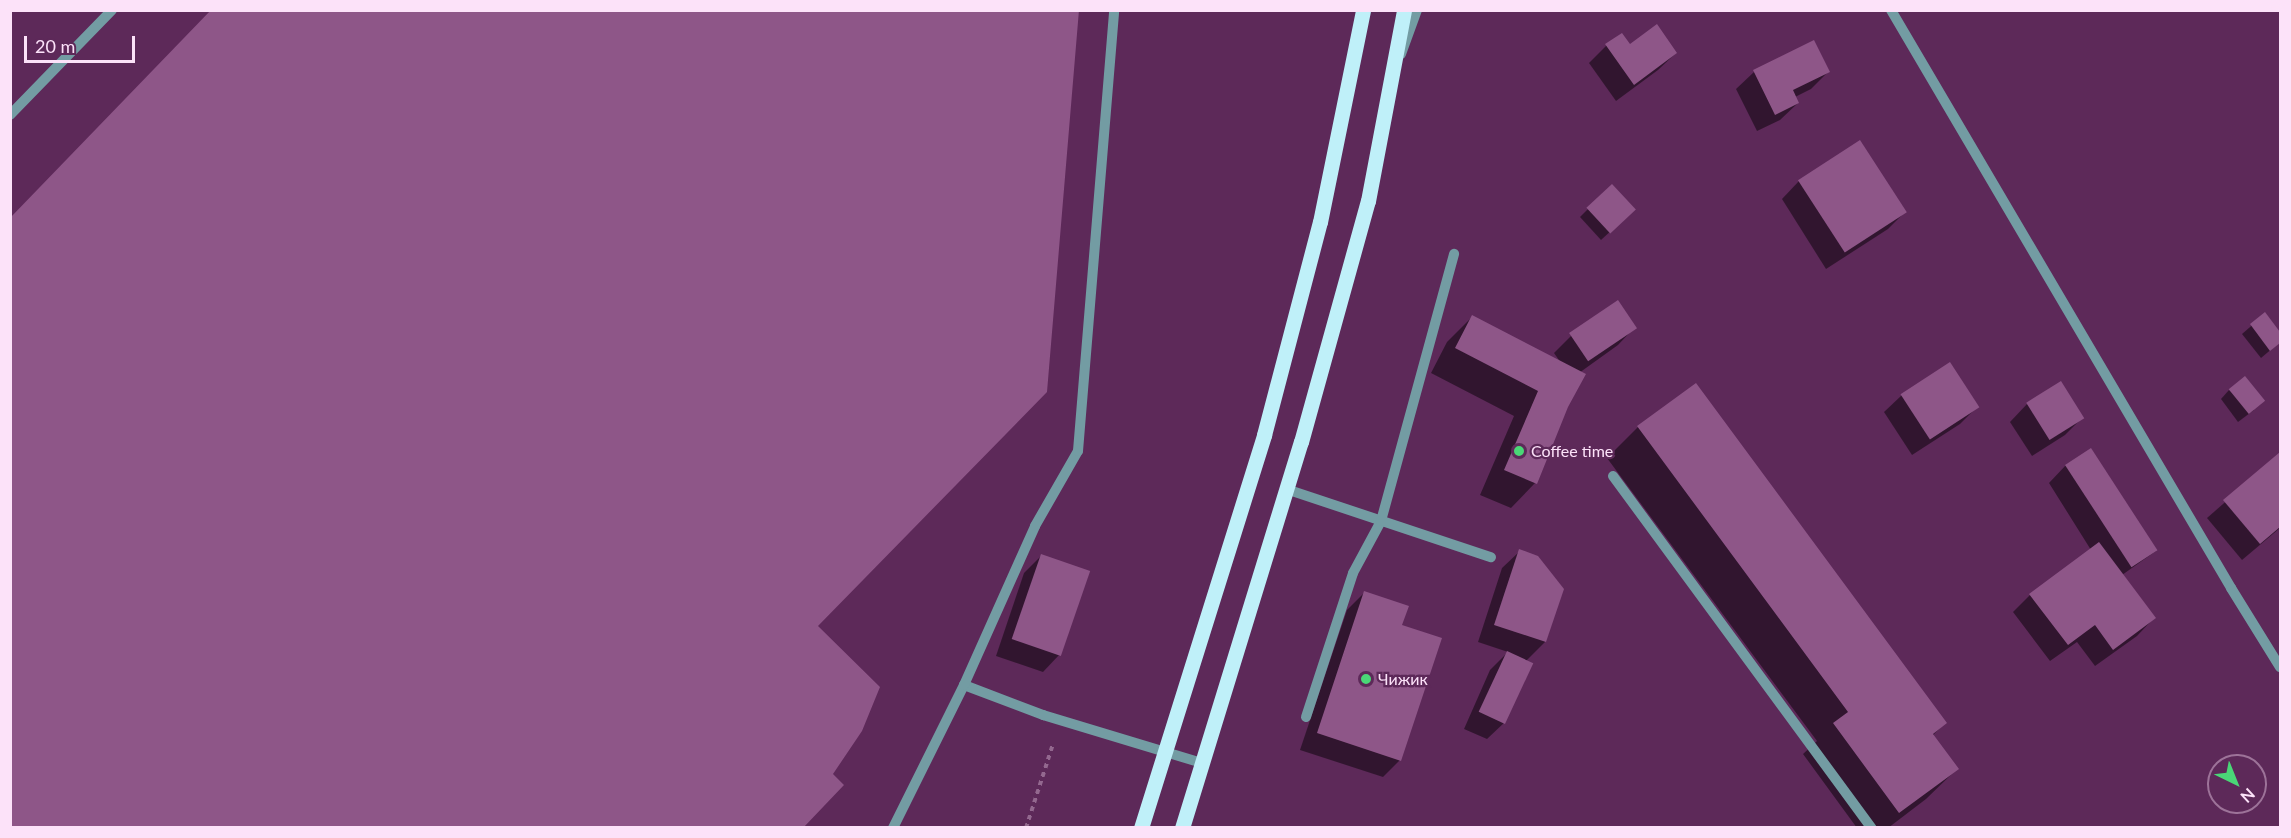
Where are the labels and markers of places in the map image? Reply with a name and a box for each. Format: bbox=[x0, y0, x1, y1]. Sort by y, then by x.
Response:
place label: Coffee time bbox=[1531, 441, 1613, 461]
marker: Coffee time bbox=[1512, 444, 1526, 458]
place label: Чижик bbox=[1378, 669, 1428, 689]
marker: Чижик bbox=[1359, 672, 1373, 686]

